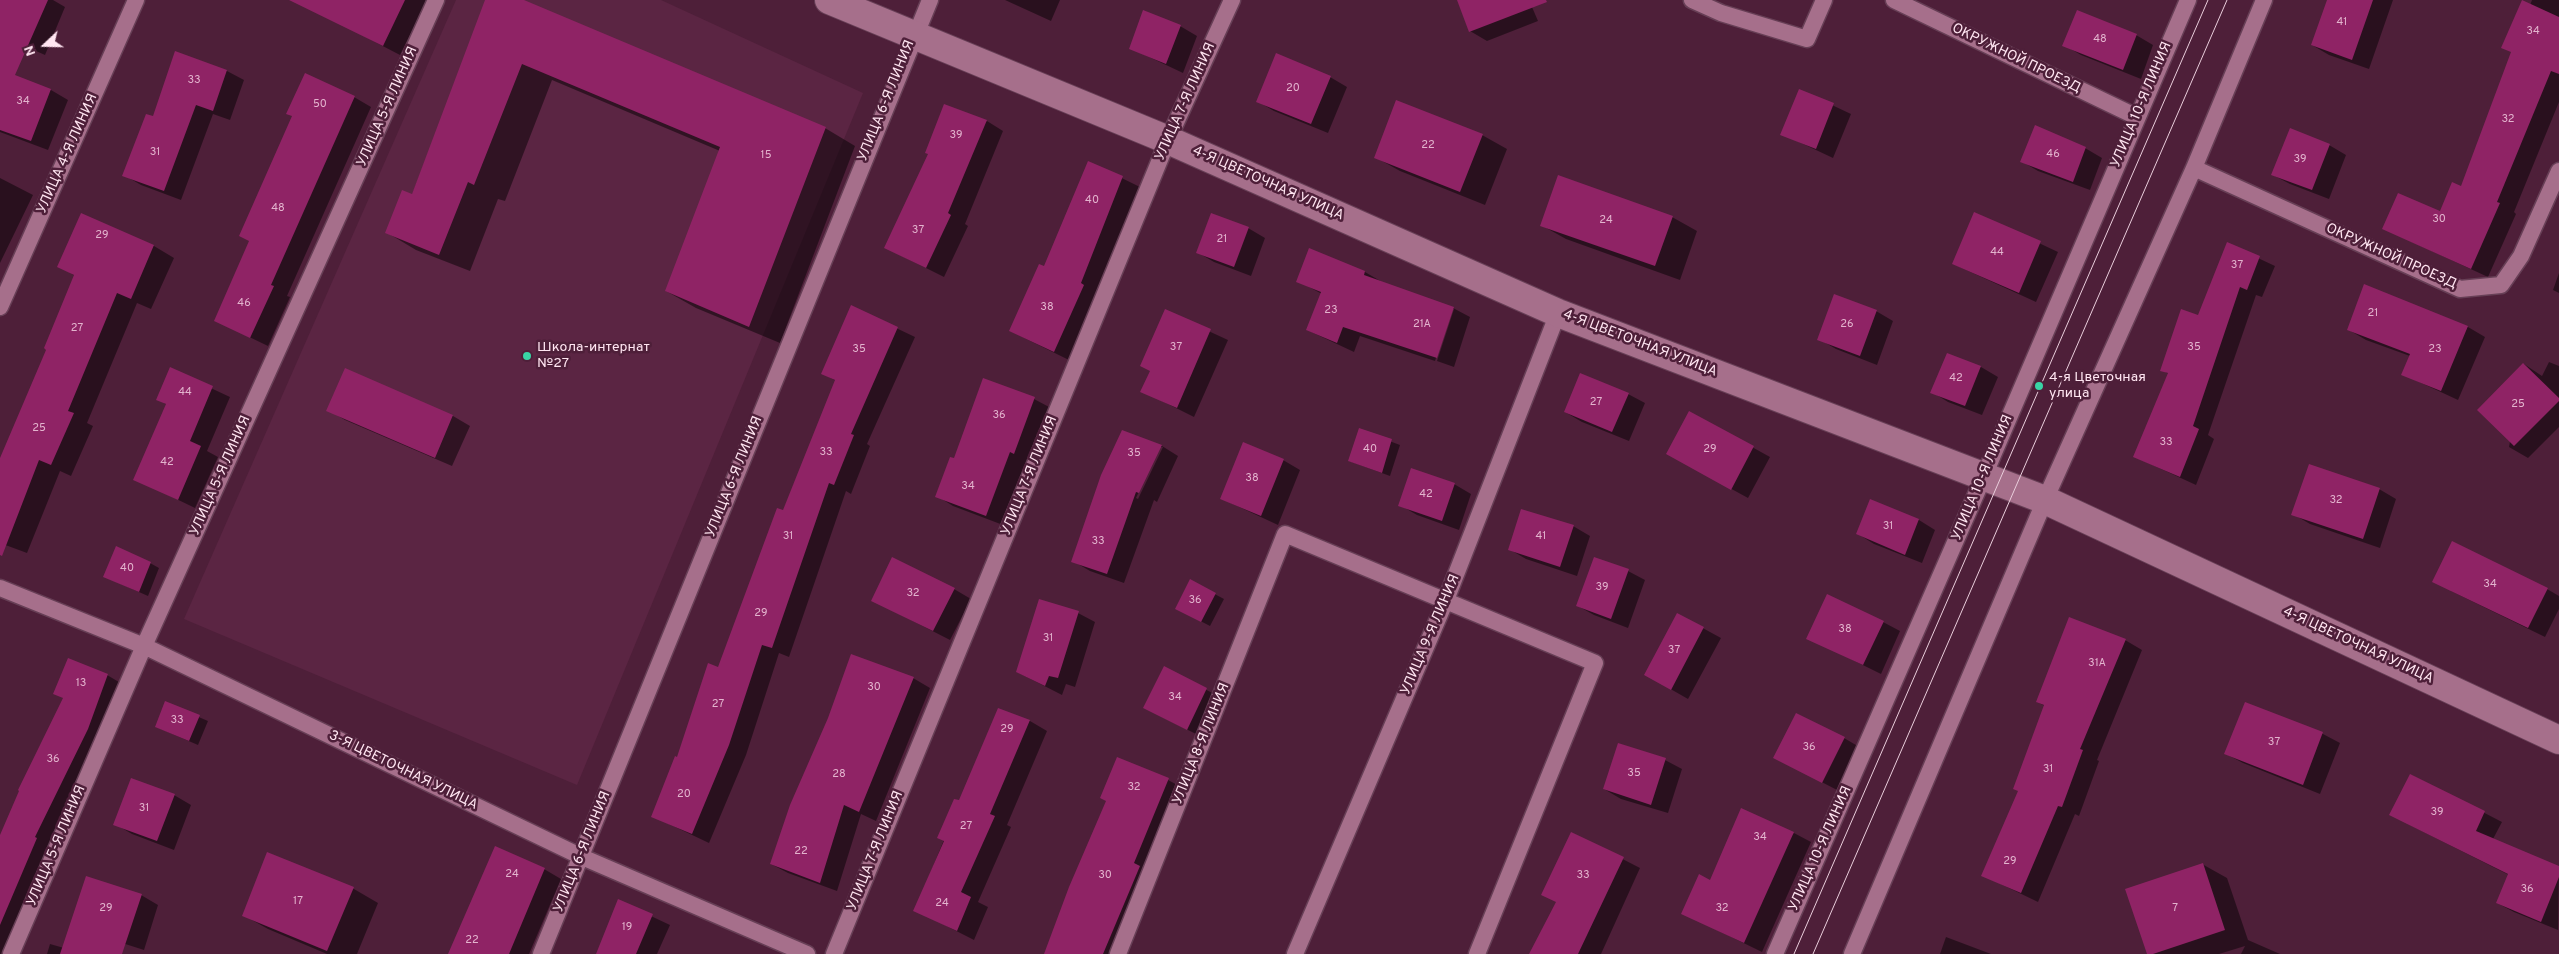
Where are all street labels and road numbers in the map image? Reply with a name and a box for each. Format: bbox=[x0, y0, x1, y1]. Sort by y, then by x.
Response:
street label: ОКРУЖНОЙ ПРОЕЗД bbox=[1949, 20, 2083, 98]
street label: УЛИЦА 6-Я ЛИНИЯ bbox=[855, 38, 919, 164]
street label: УЛИЦА 7-Я ЛИНИЯ bbox=[1152, 40, 1220, 164]
street label: УЛИЦА 10-Я ЛИНИЯ bbox=[2108, 40, 2176, 170]
street label: УЛИЦА 5-Я ЛИНИЯ bbox=[354, 44, 422, 170]
street label: УЛИЦА 4-Я ЛИНИЯ bbox=[34, 91, 102, 217]
street label: 4-Я ЦВЕТОЧНАЯ УЛИЦА bbox=[1190, 143, 1346, 225]
street label: ОКРУЖНОЙ ПРОЕЗД bbox=[2323, 221, 2459, 293]
street label: 4-Я ЦВЕТОЧНАЯ УЛИЦА bbox=[1561, 307, 1719, 381]
street label: УЛИЦА 5-Я ЛИНИЯ bbox=[187, 413, 255, 539]
street label: УЛИЦА 10-Я ЛИНИЯ bbox=[1949, 413, 2017, 543]
street label: УЛИЦА 6-Я ЛИНИЯ bbox=[703, 414, 767, 540]
street label: УЛИЦА 7-Я ЛИНИЯ bbox=[998, 414, 1062, 538]
street label: УЛИЦА 9-Я ЛИНИЯ bbox=[1398, 572, 1464, 698]
street label: 4-Я ЦВЕТОЧНАЯ УЛИЦА bbox=[2280, 604, 2436, 688]
street label: УЛИЦА 8-Я ЛИНИЯ bbox=[1170, 681, 1234, 807]
street label: 3-Я ЦВЕТОЧНАЯ УЛИЦА bbox=[326, 728, 480, 814]
street label: УЛИЦА 5-Я ЛИНИЯ bbox=[24, 783, 90, 909]
street label: УЛИЦА 10-Я ЛИНИЯ bbox=[1786, 784, 1856, 914]
street label: УЛИЦА 6-Я ЛИНИЯ bbox=[551, 789, 615, 915]
street label: УЛИЦА 7-Я ЛИНИЯ bbox=[844, 789, 908, 913]

